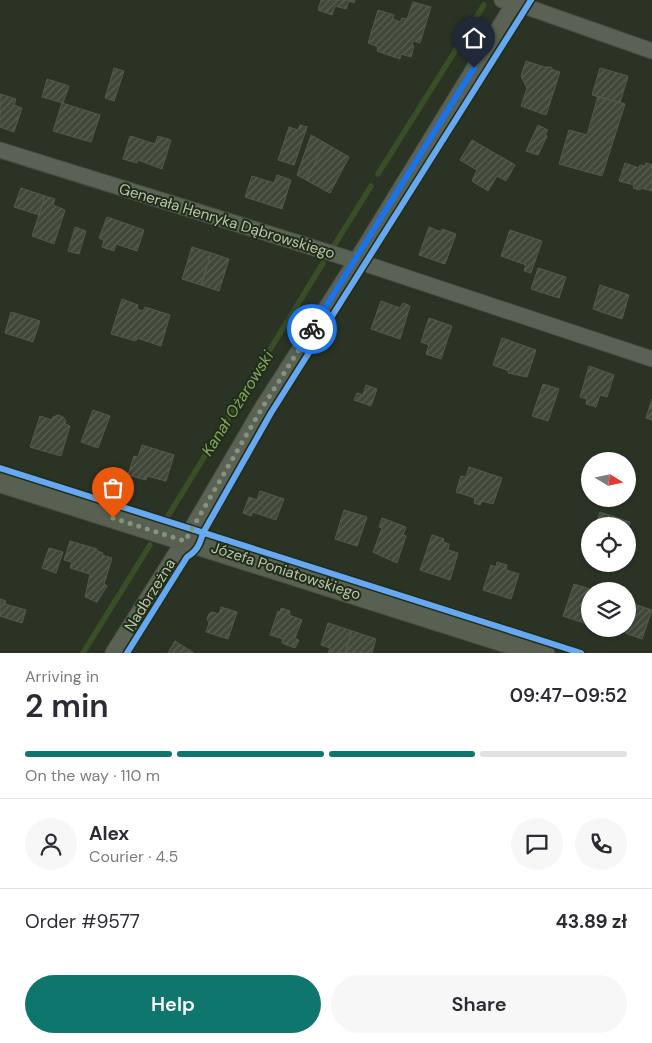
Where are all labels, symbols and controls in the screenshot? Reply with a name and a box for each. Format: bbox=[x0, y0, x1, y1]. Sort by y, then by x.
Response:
pin bbox=[453, 17, 495, 68]
icon: home bbox=[460, 24, 488, 52]
street label: Generała Henryka Dąbrowskiego bbox=[117, 179, 338, 263]
courier bbox=[287, 304, 337, 354]
icon: bike bbox=[298, 315, 326, 343]
water label: Kanał Ożarowski bbox=[197, 346, 279, 460]
north arrow bbox=[581, 452, 636, 508]
map controls bbox=[581, 452, 636, 637]
pin bbox=[92, 467, 134, 518]
icon: bag bbox=[99, 474, 127, 502]
button: locate bbox=[581, 517, 636, 572]
street label: Józefa Poniatowskiego bbox=[209, 537, 363, 605]
street label: Nadbrzeżna bbox=[120, 555, 180, 635]
button: layers bbox=[581, 582, 636, 637]
text: Arriving in bbox=[25, 666, 99, 687]
text: 09:47–09:52 bbox=[510, 683, 627, 708]
text: 2 min bbox=[25, 685, 109, 727]
text: On the way · 110 m bbox=[25, 765, 160, 786]
button: person bbox=[25, 818, 77, 870]
button: chat bbox=[511, 818, 563, 870]
button: phone bbox=[575, 818, 627, 870]
text: Alex bbox=[89, 821, 129, 846]
text: Courier · 4.5 bbox=[89, 846, 178, 867]
text: Order #9577 bbox=[25, 909, 140, 934]
text: 43.89 zł bbox=[555, 909, 627, 934]
button: Help bbox=[25, 975, 321, 1033]
button: Share bbox=[331, 975, 627, 1033]

